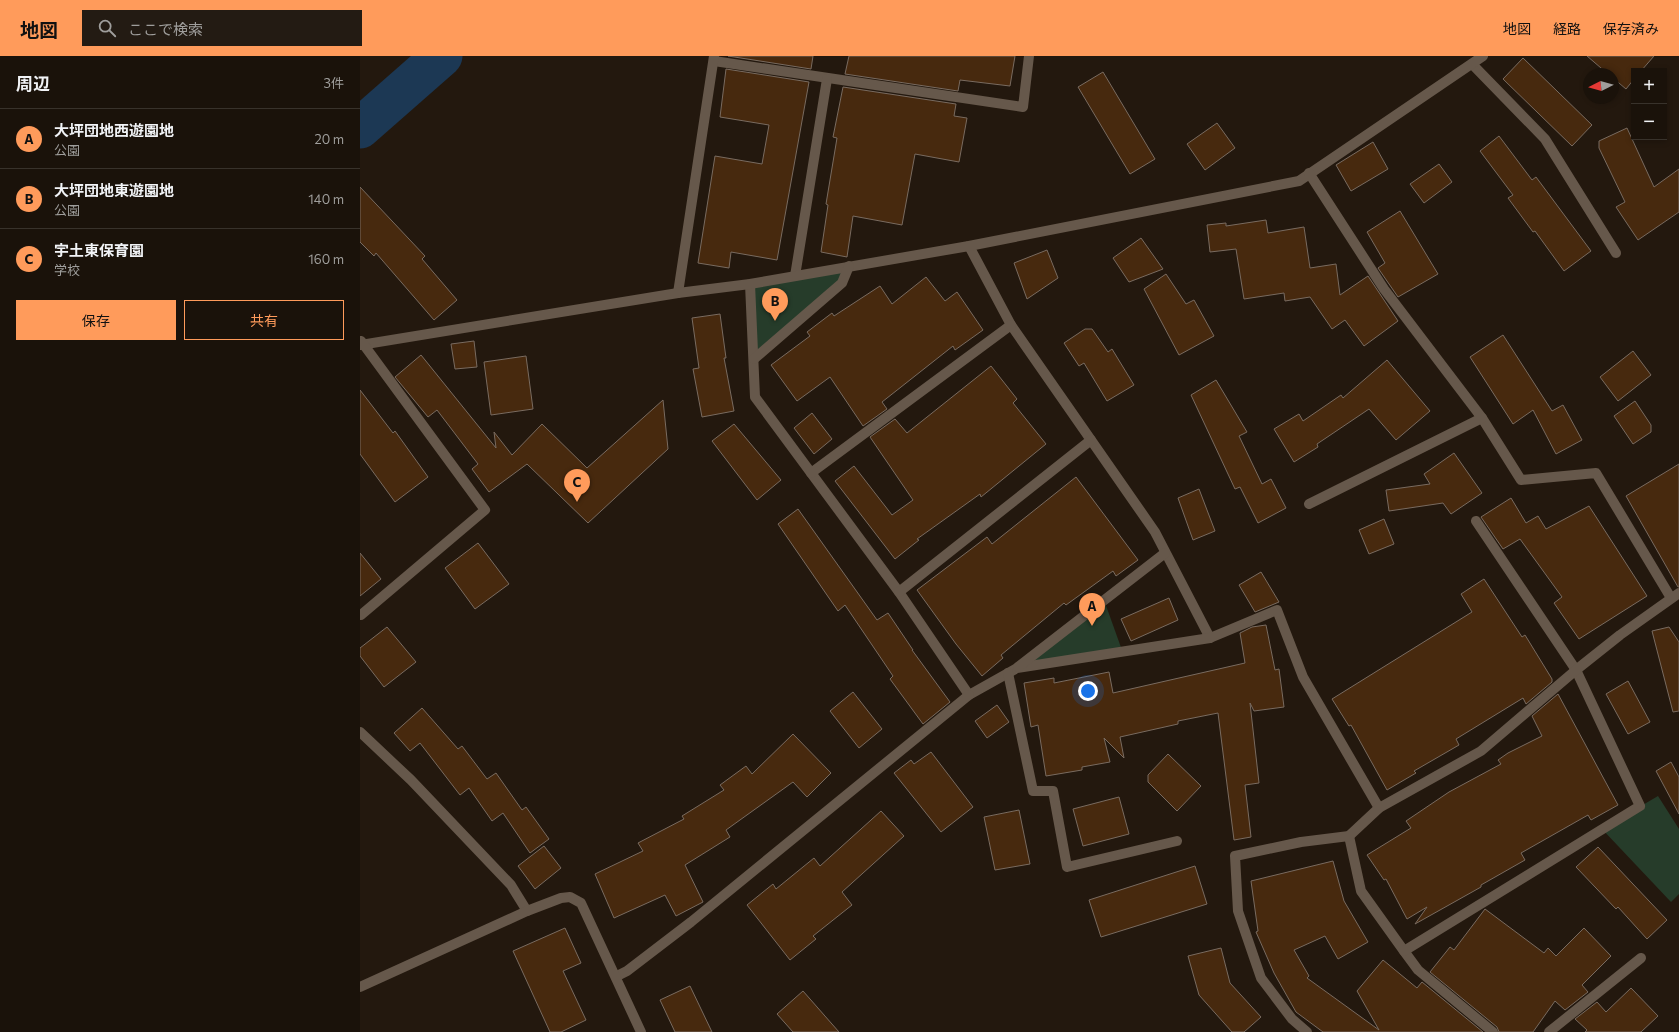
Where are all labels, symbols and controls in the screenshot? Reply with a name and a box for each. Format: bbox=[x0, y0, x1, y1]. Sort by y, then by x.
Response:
search box bbox=[82, 10, 362, 46]
icon: search bbox=[96, 17, 118, 39]
text: 地図 bbox=[20, 18, 58, 41]
text: ここで検索 bbox=[128, 20, 203, 38]
text: 地図 bbox=[1503, 20, 1531, 37]
text: 経路 bbox=[1553, 20, 1581, 37]
text: 保存済み bbox=[1603, 20, 1659, 37]
north arrow bbox=[1583, 68, 1619, 104]
map controls bbox=[1631, 68, 1667, 140]
button: + bbox=[1631, 68, 1667, 104]
text: 周辺 bbox=[16, 73, 50, 94]
text: 3件 bbox=[324, 75, 344, 91]
button: − bbox=[1631, 104, 1667, 140]
text: 大坪団地西遊園地 bbox=[54, 121, 174, 139]
text: A bbox=[24, 131, 34, 147]
text: 20 m bbox=[315, 131, 344, 147]
text: 公園 bbox=[54, 142, 80, 158]
text: 大坪団地東遊園地 bbox=[54, 181, 174, 199]
text: B bbox=[25, 191, 33, 207]
text: 140 m bbox=[308, 191, 344, 207]
text: 公園 bbox=[54, 202, 80, 218]
text: 宇土東保育園 bbox=[54, 241, 144, 259]
text: C bbox=[25, 251, 33, 267]
text: 160 m bbox=[308, 251, 344, 267]
text: 学校 bbox=[54, 262, 80, 278]
pin: B bbox=[762, 288, 788, 321]
button: 保存 bbox=[16, 300, 176, 340]
button: 共有 bbox=[184, 300, 344, 340]
pin: C bbox=[564, 469, 590, 502]
pin: A bbox=[1079, 593, 1105, 626]
your location bbox=[1078, 681, 1098, 701]

